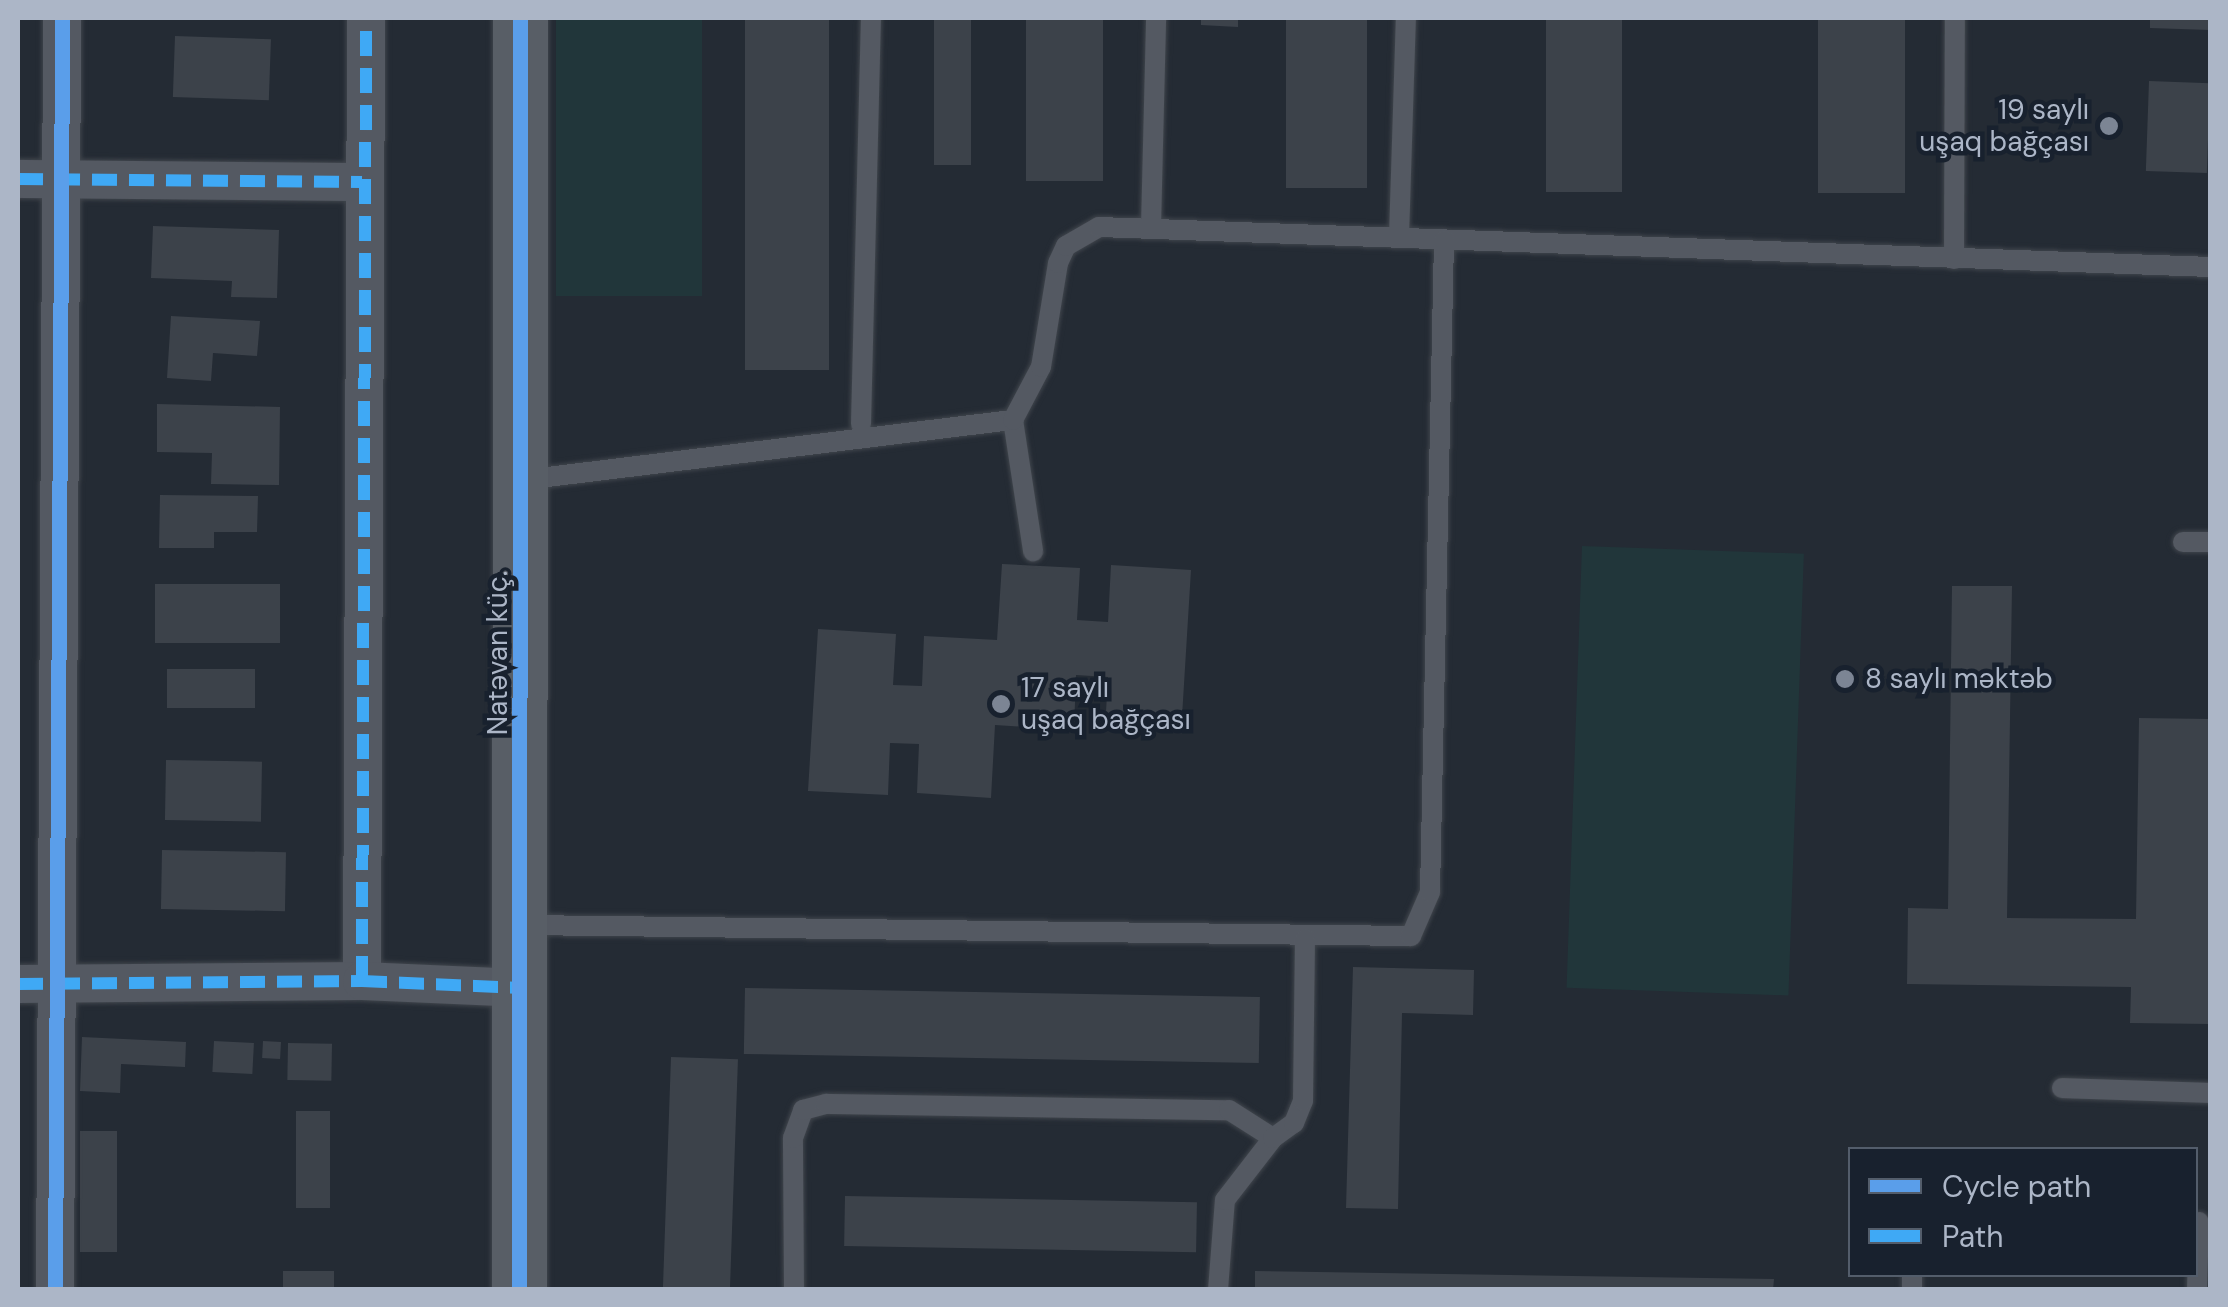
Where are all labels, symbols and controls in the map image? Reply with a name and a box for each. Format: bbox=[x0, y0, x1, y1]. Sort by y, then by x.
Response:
place label: 19 saylı uşaq bağçası bbox=[1919, 93, 2089, 159]
marker: 19 saylı uşaq bağçası bbox=[2098, 115, 2120, 137]
street label: Natəvan küç. bbox=[481, 571, 515, 735]
place label: 8 saylı məktəb bbox=[1865, 662, 2053, 696]
marker: 8 saylı məktəb bbox=[1834, 668, 1856, 690]
place label: 17 saylı uşaq bağçası bbox=[1021, 671, 1191, 737]
marker: 17 saylı uşaq bağçası bbox=[990, 693, 1012, 715]
legend bbox=[1848, 1147, 2198, 1277]
text: Cycle path bbox=[1942, 1167, 2091, 1206]
text: Path bbox=[1942, 1217, 2004, 1256]

